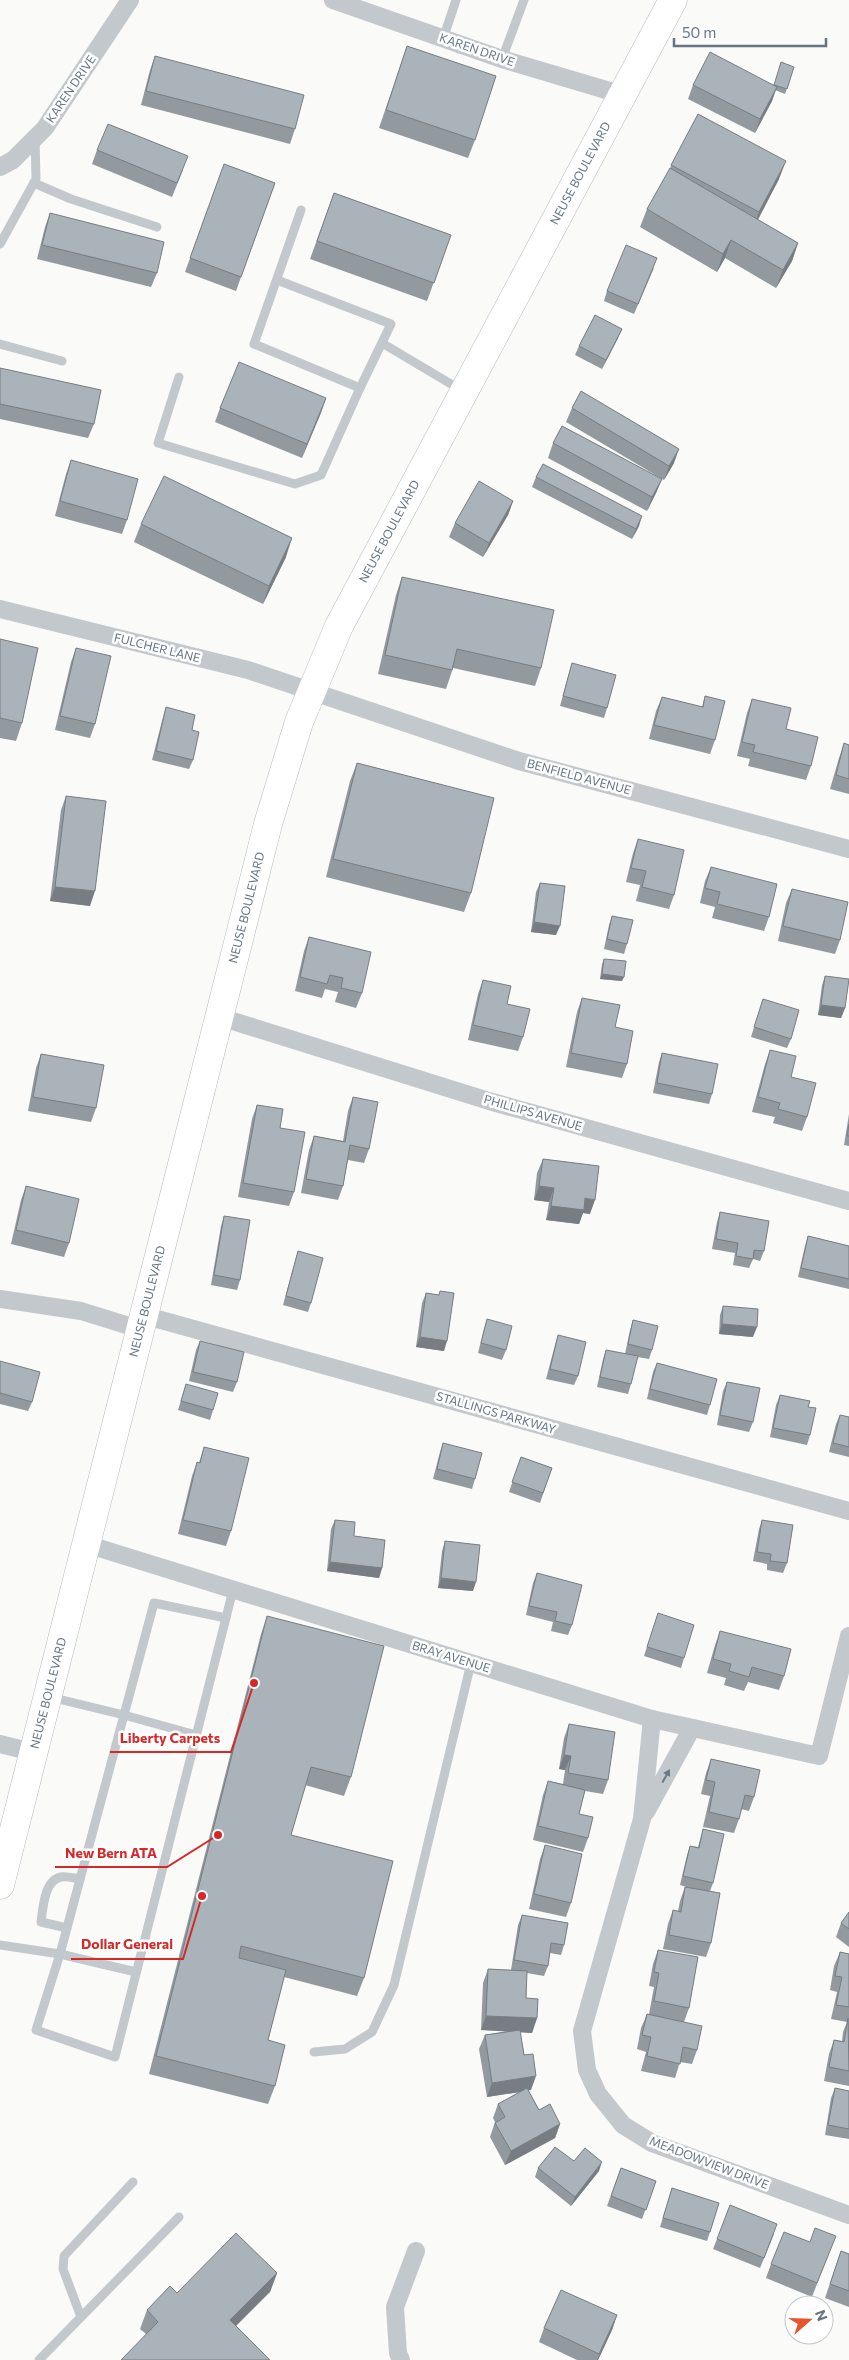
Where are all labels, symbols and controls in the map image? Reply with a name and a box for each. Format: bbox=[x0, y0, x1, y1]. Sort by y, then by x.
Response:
scale bar bbox=[674, 15, 826, 47]
text: 50 m bbox=[682, 23, 716, 41]
street label: KAREN DRIVE bbox=[438, 30, 517, 68]
street label: KAREN DRIVE bbox=[42, 52, 98, 125]
street label: NEUSE BOULEVARD bbox=[547, 119, 613, 227]
street label: NEUSE BOULEVARD bbox=[355, 477, 422, 585]
street label: FULCHER LANE bbox=[113, 630, 202, 665]
street label: BENFIELD AVENUE bbox=[526, 755, 633, 797]
street label: NEUSE BOULEVARD bbox=[225, 850, 267, 965]
street label: PHILLIPS AVENUE bbox=[483, 1091, 584, 1133]
street label: NEUSE BOULEVARD bbox=[126, 1244, 167, 1358]
street label: STALLINGS PARKWAY bbox=[435, 1388, 558, 1436]
street label: NEUSE BOULEVARD bbox=[27, 1635, 68, 1750]
street label: BRAY AVENUE bbox=[411, 1638, 492, 1675]
callout: Liberty Carpets bbox=[110, 1723, 231, 1752]
text: Liberty Carpets bbox=[120, 1729, 221, 1746]
one-way arrow bbox=[662, 1769, 670, 1783]
callout: New Bern ATA bbox=[55, 1838, 167, 1867]
text: New Bern ATA bbox=[65, 1844, 157, 1861]
callout: Dollar General bbox=[71, 1930, 183, 1959]
text: Dollar General bbox=[81, 1935, 173, 1952]
street label: MEADOWVIEW DRIVE bbox=[648, 2133, 771, 2191]
north arrow bbox=[784, 2295, 834, 2345]
text: N bbox=[812, 2308, 831, 2323]

